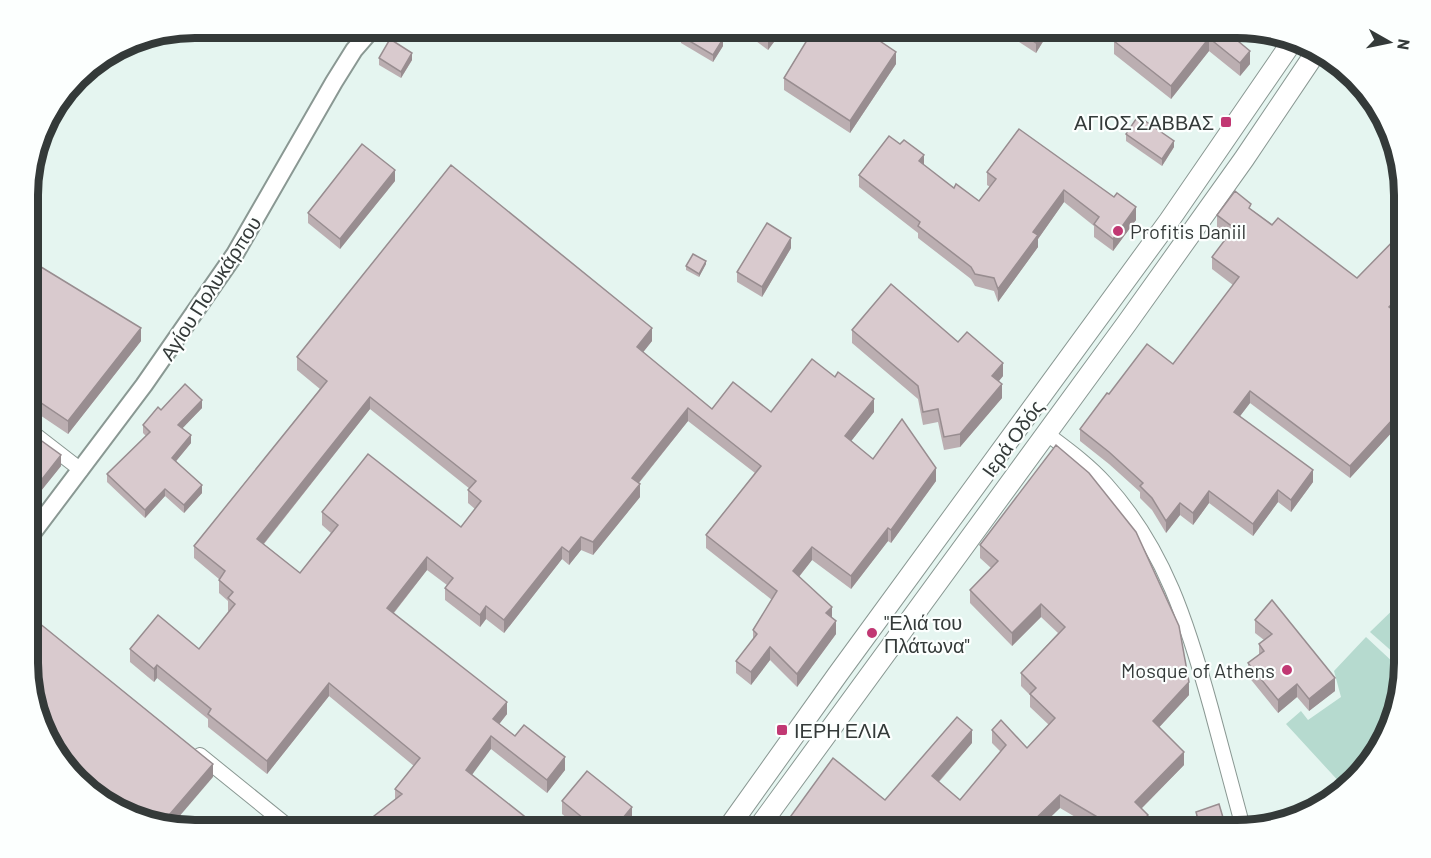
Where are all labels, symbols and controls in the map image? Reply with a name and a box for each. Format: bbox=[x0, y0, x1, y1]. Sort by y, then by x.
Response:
north arrow bbox=[1359, 12, 1419, 72]
text: N bbox=[1394, 38, 1415, 51]
place label: ΑΓΙΟΣ ΣΑΒΒΑΣ bbox=[1074, 110, 1214, 134]
marker: ΑΓΙΟΣ ΣΑΒΒΑΣ bbox=[1219, 115, 1233, 129]
street label: Αγίου Πολυκάρπου bbox=[155, 212, 265, 364]
place label: Profitis Daniil bbox=[1130, 219, 1246, 243]
marker: Profitis Daniil bbox=[1111, 224, 1125, 238]
street label: Ιερά Οδός bbox=[976, 395, 1048, 481]
place label: "Ελιά του Πλάτωνα" bbox=[884, 610, 970, 657]
marker: "Ελιά του Πλάτωνα" bbox=[865, 626, 879, 640]
place label: Mosque of Athens bbox=[1121, 658, 1275, 682]
marker: Mosque of Athens bbox=[1280, 663, 1294, 677]
place label: ΙΕΡΗ ΕΛΙΑ bbox=[794, 718, 891, 742]
marker: ΙΕΡΗ ΕΛΙΑ bbox=[775, 723, 789, 737]

